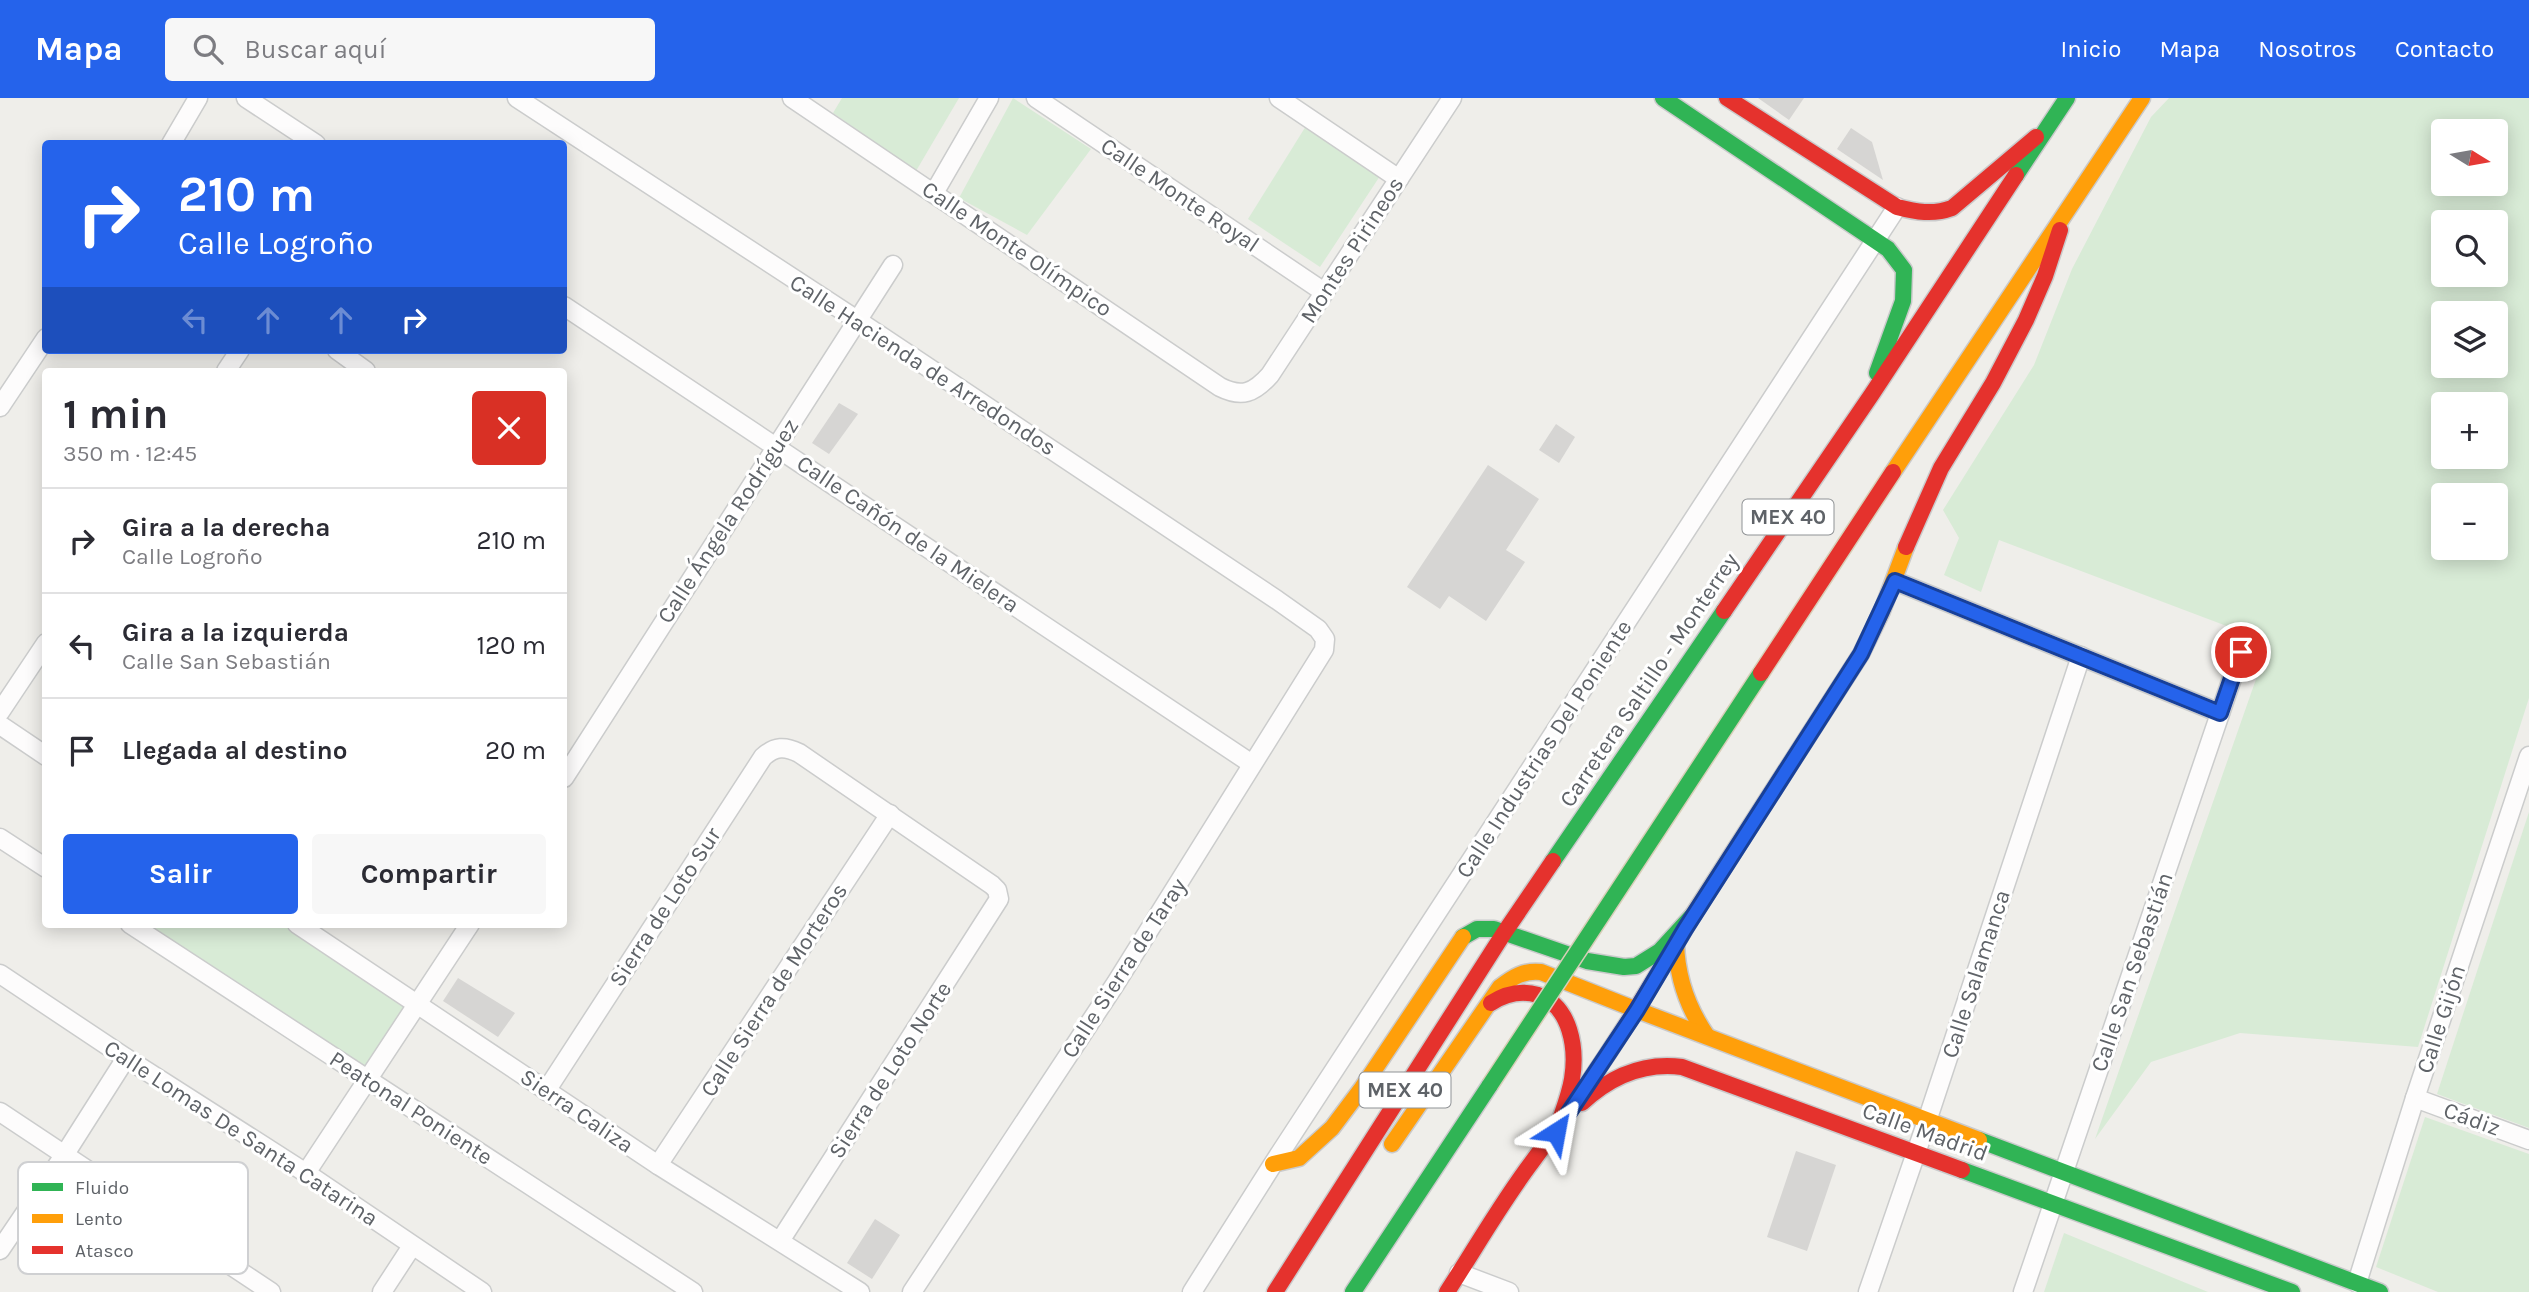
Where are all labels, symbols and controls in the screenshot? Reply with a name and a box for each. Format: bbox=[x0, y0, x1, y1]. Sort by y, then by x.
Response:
search box bbox=[165, 18, 655, 81]
text: Mapa bbox=[35, 30, 123, 68]
icon: search bbox=[189, 30, 227, 68]
text: Buscar aquí bbox=[245, 34, 386, 65]
text: Inicio bbox=[2060, 35, 2121, 63]
text: Mapa bbox=[2159, 35, 2220, 63]
text: Nosotros bbox=[2258, 35, 2357, 63]
text: Contacto bbox=[2395, 35, 2494, 63]
north arrow bbox=[2431, 119, 2508, 196]
map controls bbox=[2431, 119, 2508, 560]
street label: Calle Monte Royal bbox=[1096, 132, 1264, 258]
text: 210 m bbox=[178, 166, 315, 223]
icon: right bbox=[63, 168, 154, 259]
street label: Montes Pirineos bbox=[1295, 172, 1409, 328]
street label: Calle Monte Olímpico bbox=[917, 175, 1117, 323]
button: search bbox=[2431, 210, 2508, 287]
text: Calle Logroño bbox=[178, 225, 374, 262]
street label: Calle Hacienda de Arredondos bbox=[785, 269, 1061, 461]
icon: left bbox=[176, 301, 214, 339]
icon: ahead bbox=[249, 301, 287, 339]
icon: ahead bbox=[322, 301, 360, 339]
icon: right bbox=[395, 301, 433, 339]
button: layers bbox=[2431, 301, 2508, 378]
text: 1 min bbox=[63, 389, 168, 439]
button: close bbox=[472, 391, 546, 465]
button: + bbox=[2431, 392, 2508, 469]
street label: Calle Ángela Rodríguez bbox=[652, 414, 804, 628]
text: 350 m · 12:45 bbox=[63, 440, 197, 467]
street label: Calle Cañón de la Mielera bbox=[792, 449, 1024, 619]
button: − bbox=[2431, 483, 2508, 560]
road number: MEX 40 bbox=[1742, 500, 1834, 534]
text: Gira a la derecha bbox=[122, 512, 331, 543]
icon: right bbox=[63, 522, 101, 560]
text: 210 m bbox=[476, 525, 546, 556]
text: Calle Logroño bbox=[122, 543, 263, 570]
street label: Carretera Saltillo - Monterrey bbox=[1554, 548, 1744, 812]
street label: Calle Industrias Del Poniente bbox=[1450, 615, 1638, 883]
text: Gira a la izquierda bbox=[122, 617, 349, 648]
pin bbox=[2211, 622, 2271, 682]
icon: left bbox=[63, 627, 101, 665]
text: 120 m bbox=[476, 630, 546, 661]
icon: arrive bbox=[2222, 633, 2260, 671]
text: Calle San Sebastián bbox=[122, 648, 331, 675]
icon: arrive bbox=[63, 732, 101, 770]
text: Llegada al destino bbox=[122, 735, 348, 766]
text: 20 m bbox=[485, 735, 546, 766]
street label: Sierra de Loto Sur bbox=[603, 822, 727, 992]
button: Salir bbox=[63, 834, 298, 914]
button: Compartir bbox=[312, 834, 546, 914]
street label: Calle San Sebastián bbox=[2085, 869, 2179, 1075]
street label: Calle Sierra de Taray bbox=[1056, 873, 1192, 1063]
street label: Calle Sierra de Morteros bbox=[695, 878, 853, 1102]
street label: Calle Salamanca bbox=[1936, 887, 2016, 1061]
street label: Calle Gijón bbox=[2411, 961, 2471, 1077]
street label: Sierra de Loto Norte bbox=[823, 977, 957, 1163]
street label: Calle Lomas De Santa Catarina bbox=[99, 1034, 383, 1232]
street label: Peatonal Poniente bbox=[324, 1045, 498, 1171]
street label: Sierra Caliza bbox=[515, 1063, 639, 1159]
road number: MEX 40 bbox=[1360, 1072, 1450, 1108]
position arrow bbox=[1519, 1095, 1593, 1169]
street label: Cádiz bbox=[2440, 1096, 2504, 1142]
street label: Calle Madrid bbox=[1859, 1097, 1991, 1167]
legend bbox=[18, 1162, 248, 1274]
text: Fluido bbox=[75, 1177, 129, 1199]
text: Lento bbox=[75, 1208, 123, 1230]
text: Atasco bbox=[75, 1240, 134, 1262]

